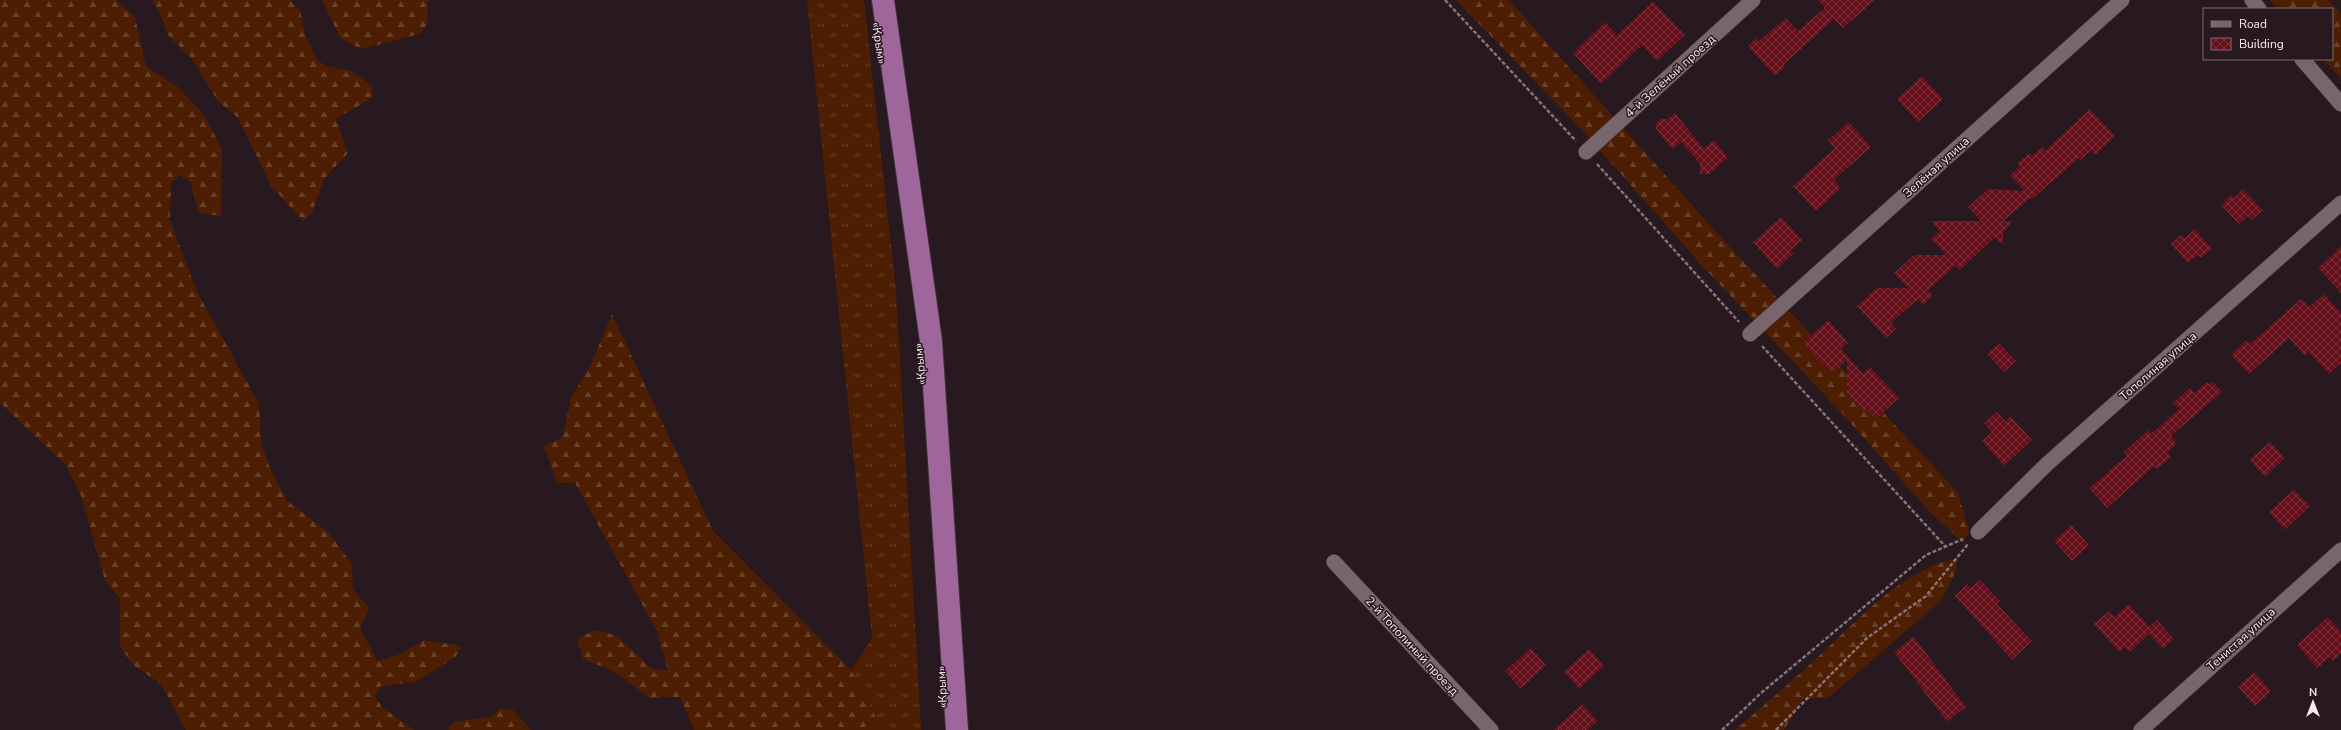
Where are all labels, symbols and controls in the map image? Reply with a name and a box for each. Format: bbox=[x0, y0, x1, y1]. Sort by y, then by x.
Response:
legend bbox=[2203, 8, 2333, 60]
text: Road bbox=[2239, 16, 2267, 32]
street label: «Крым» bbox=[868, 21, 890, 65]
street label: 4-й Зелёный проезд bbox=[1621, 31, 1719, 121]
text: Building bbox=[2239, 36, 2284, 52]
street label: Зелёная улица bbox=[1899, 133, 1973, 201]
street label: Тополиная улица bbox=[2116, 328, 2200, 404]
street label: «Крым» bbox=[910, 342, 930, 386]
street label: 2-й Тополиный проезд bbox=[1362, 593, 1462, 699]
street label: Тенистая улица bbox=[2203, 604, 2279, 674]
street label: «Крым» bbox=[933, 666, 951, 708]
north arrow bbox=[2293, 682, 2333, 722]
text: N bbox=[2309, 685, 2317, 700]

